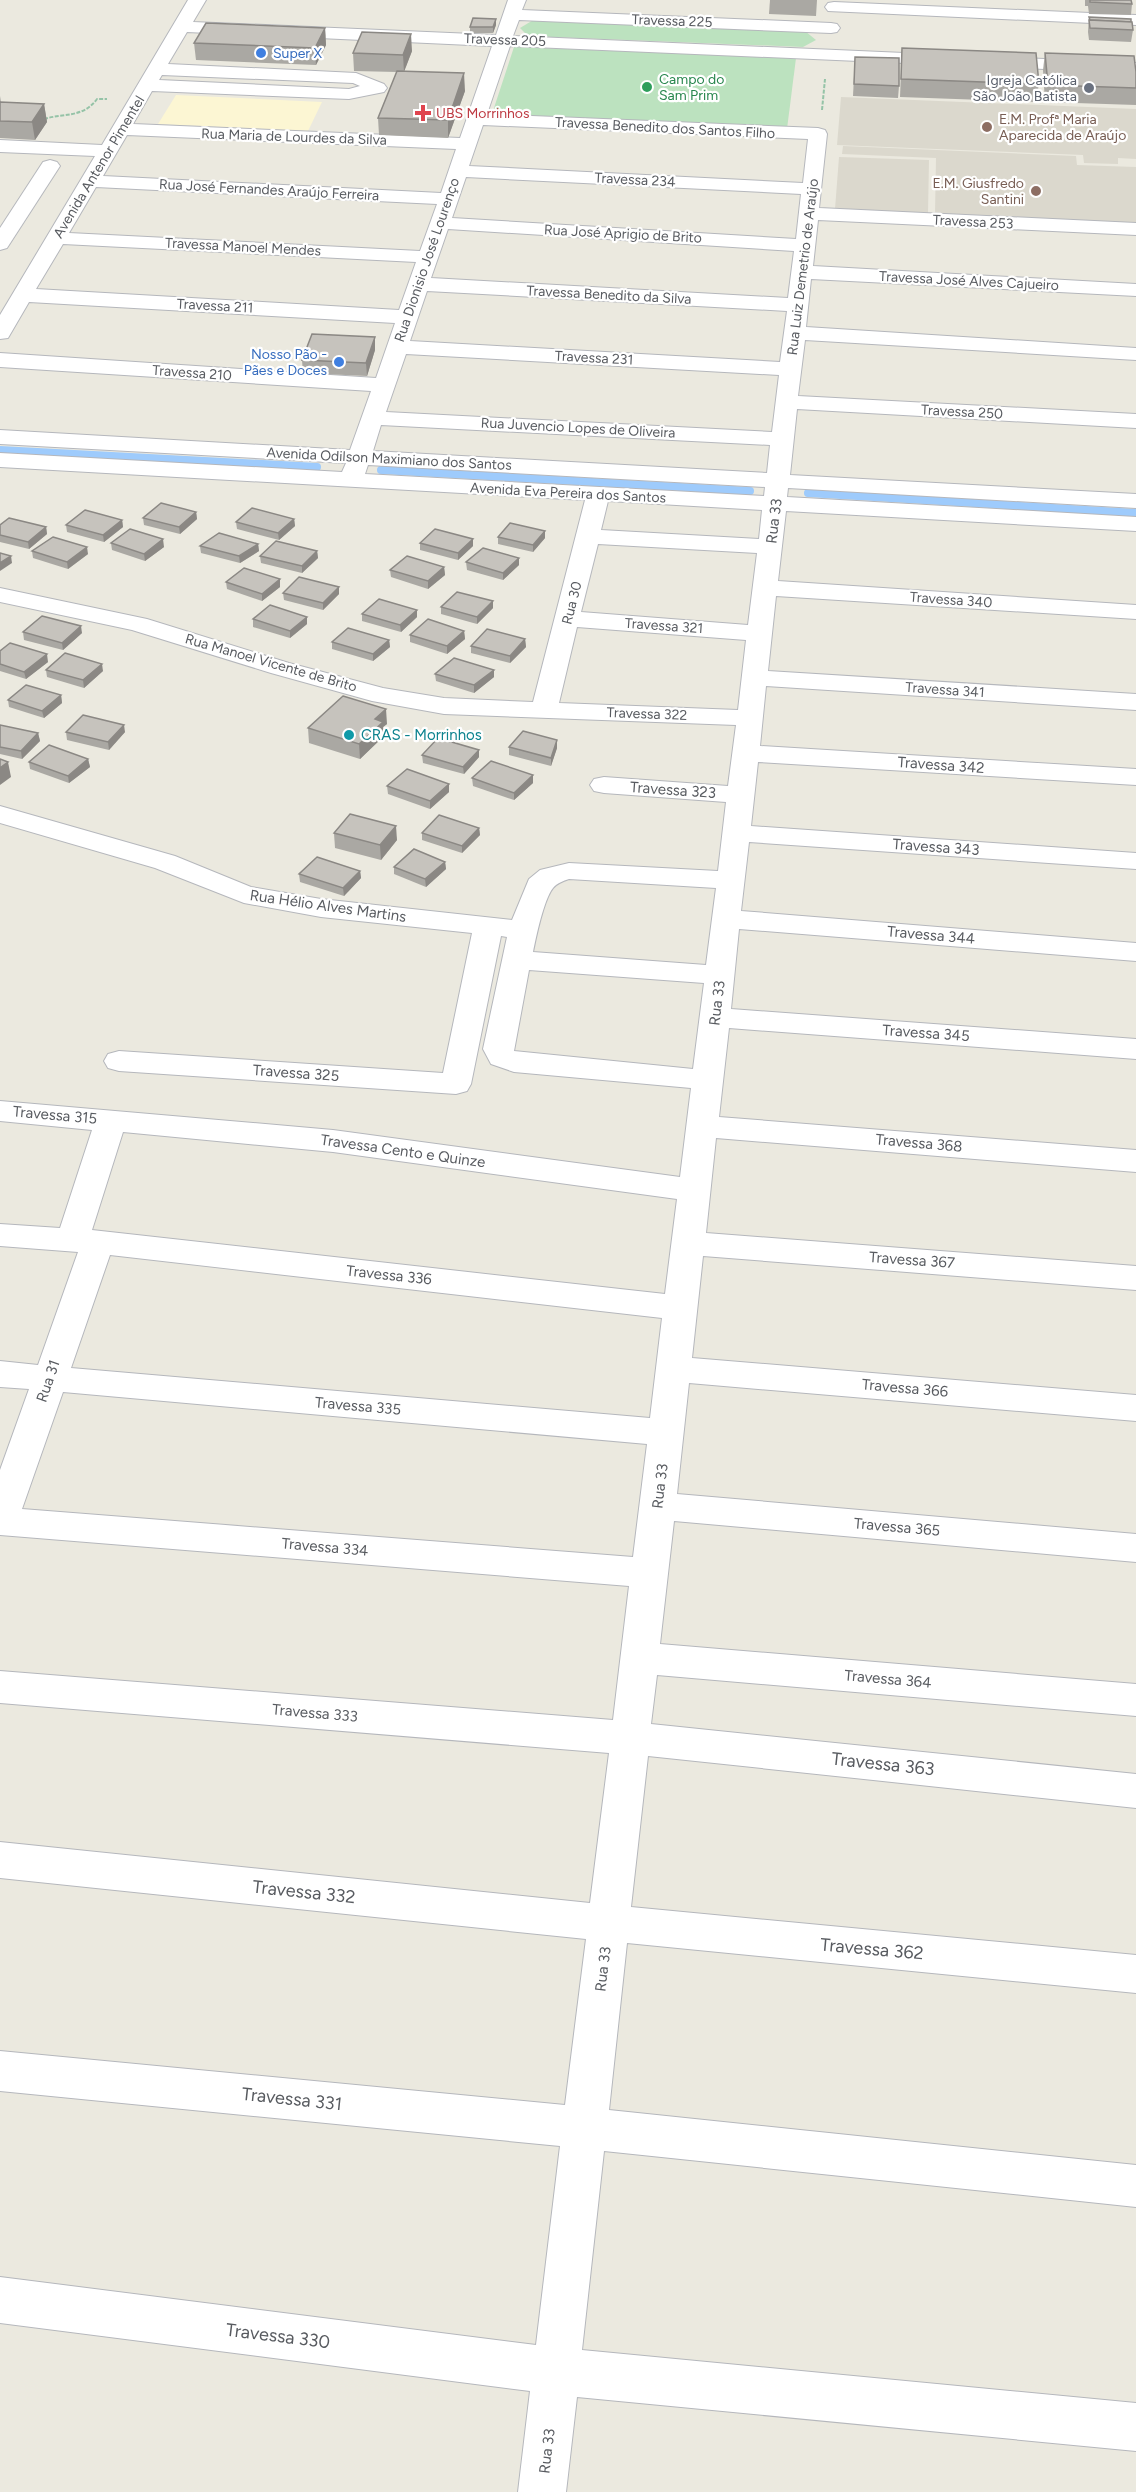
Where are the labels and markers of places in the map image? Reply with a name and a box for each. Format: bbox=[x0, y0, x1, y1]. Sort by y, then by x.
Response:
place label: Super X bbox=[273, 45, 323, 62]
marker: Super X bbox=[254, 46, 268, 60]
place label: Campo do Sam Prim bbox=[659, 71, 724, 104]
place label: Igreja Católica São João Batista bbox=[973, 72, 1077, 105]
marker: Campo do Sam Prim bbox=[640, 80, 654, 94]
marker: Igreja Católica São João Batista bbox=[1082, 81, 1096, 95]
marker: UBS Morrinhos bbox=[414, 104, 432, 122]
place label: UBS Morrinhos bbox=[436, 105, 529, 122]
place label: E.M. Profª Maria Aparecida de Araújo bbox=[999, 111, 1126, 144]
marker: E.M. Profª Maria Aparecida de Araújo bbox=[980, 120, 994, 134]
place label: E.M. Giusfredo Santini bbox=[932, 175, 1024, 208]
marker: E.M. Giusfredo Santini bbox=[1029, 184, 1043, 198]
place label: Nosso Pão - Pães e Doces bbox=[244, 346, 327, 379]
marker: Nosso Pão - Pães e Doces bbox=[332, 355, 346, 369]
place label: CRAS - Morrinhos bbox=[361, 726, 482, 744]
marker: CRAS - Morrinhos bbox=[342, 728, 356, 742]

